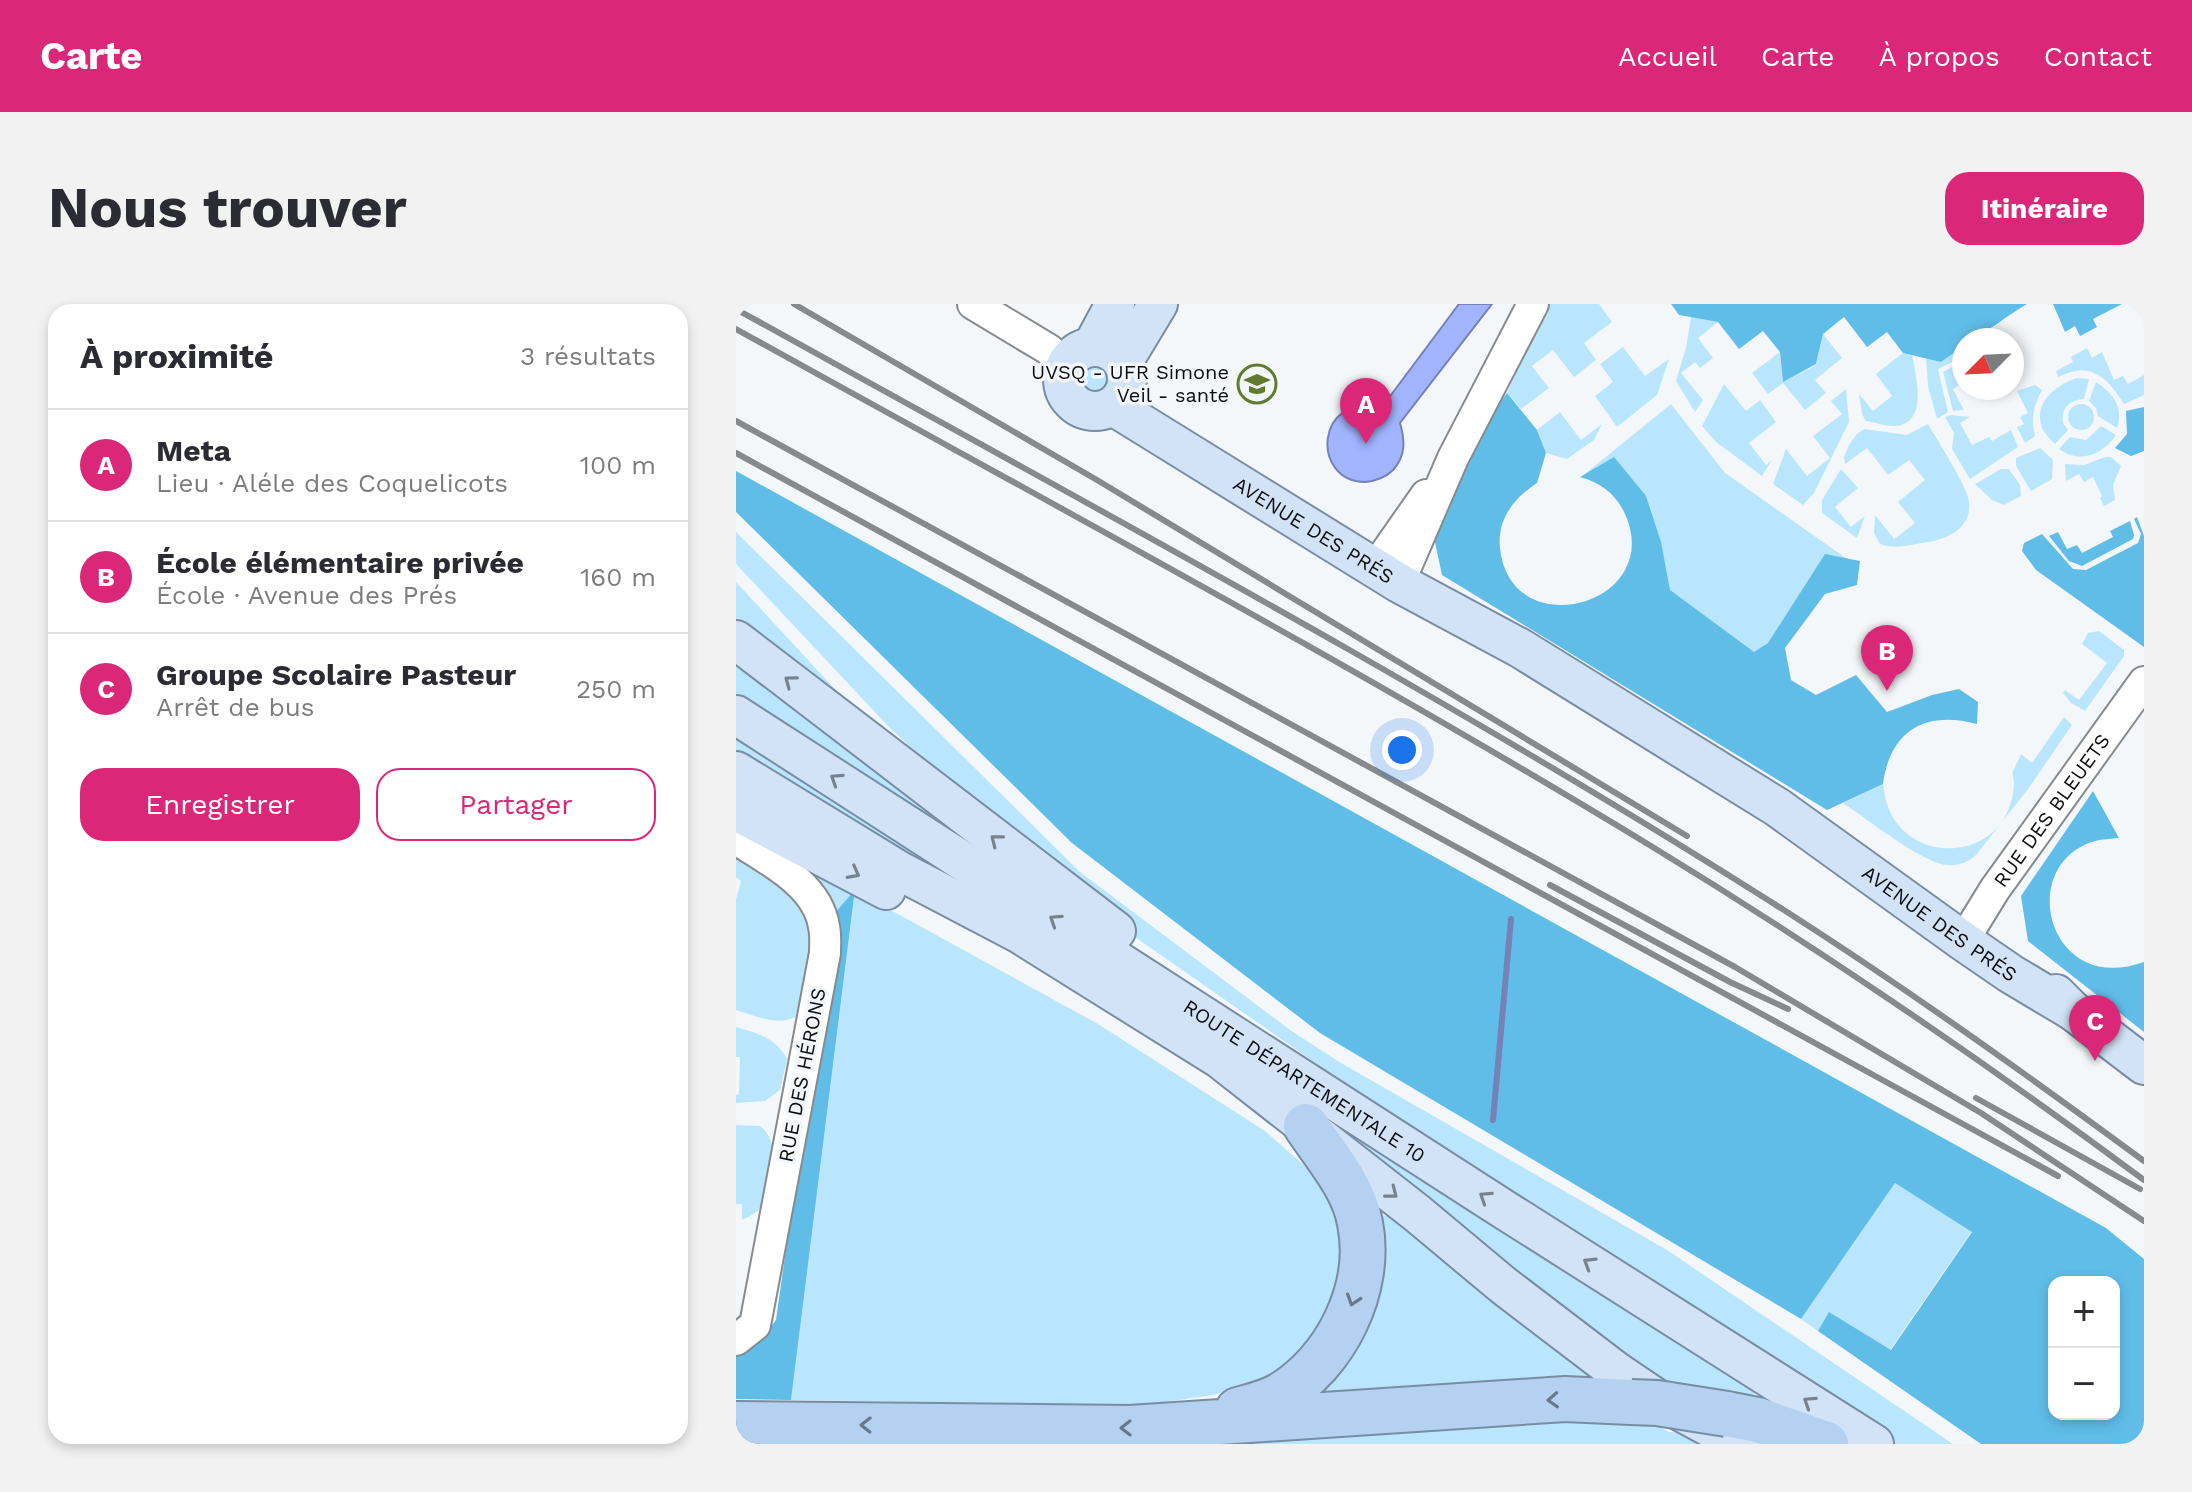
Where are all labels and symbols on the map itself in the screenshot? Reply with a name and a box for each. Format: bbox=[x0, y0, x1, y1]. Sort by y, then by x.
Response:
north arrow bbox=[1952, 328, 2024, 400]
place label: UVSQ - UFR Simone Veil - santé bbox=[1031, 360, 1229, 407]
school or university icon: UVSQ - UFR Simone Veil - santé bbox=[1236, 363, 1278, 405]
pin: A bbox=[1340, 378, 1392, 444]
street label: AVENUE DES PRÉS bbox=[1229, 472, 1398, 589]
pin: B bbox=[1861, 625, 1913, 691]
one-way arrow bbox=[784, 676, 799, 690]
street label: RUE DES BLEUETS bbox=[1988, 729, 2115, 892]
your location bbox=[1382, 730, 1422, 770]
one-way arrow bbox=[830, 774, 845, 789]
one-way arrow bbox=[990, 835, 1005, 849]
street label: AVENUE DES PRÉS bbox=[1858, 860, 2022, 987]
one-way arrow bbox=[846, 864, 861, 879]
one-way arrow bbox=[1049, 915, 1064, 930]
street label: RUE DES HÉRONS bbox=[773, 986, 831, 1164]
street label: ROUTE DÉPARTEMENTALE 10 bbox=[1179, 994, 1430, 1168]
pin: C bbox=[2069, 995, 2121, 1061]
one-way arrow bbox=[1383, 1184, 1398, 1198]
one-way arrow bbox=[1479, 1192, 1494, 1207]
one-way arrow bbox=[1583, 1257, 1598, 1272]
one-way arrow bbox=[1347, 1293, 1363, 1307]
one-way arrow bbox=[1546, 1391, 1559, 1408]
one-way arrow bbox=[1803, 1396, 1818, 1411]
one-way arrow bbox=[859, 1417, 872, 1434]
one-way arrow bbox=[1119, 1419, 1132, 1436]

